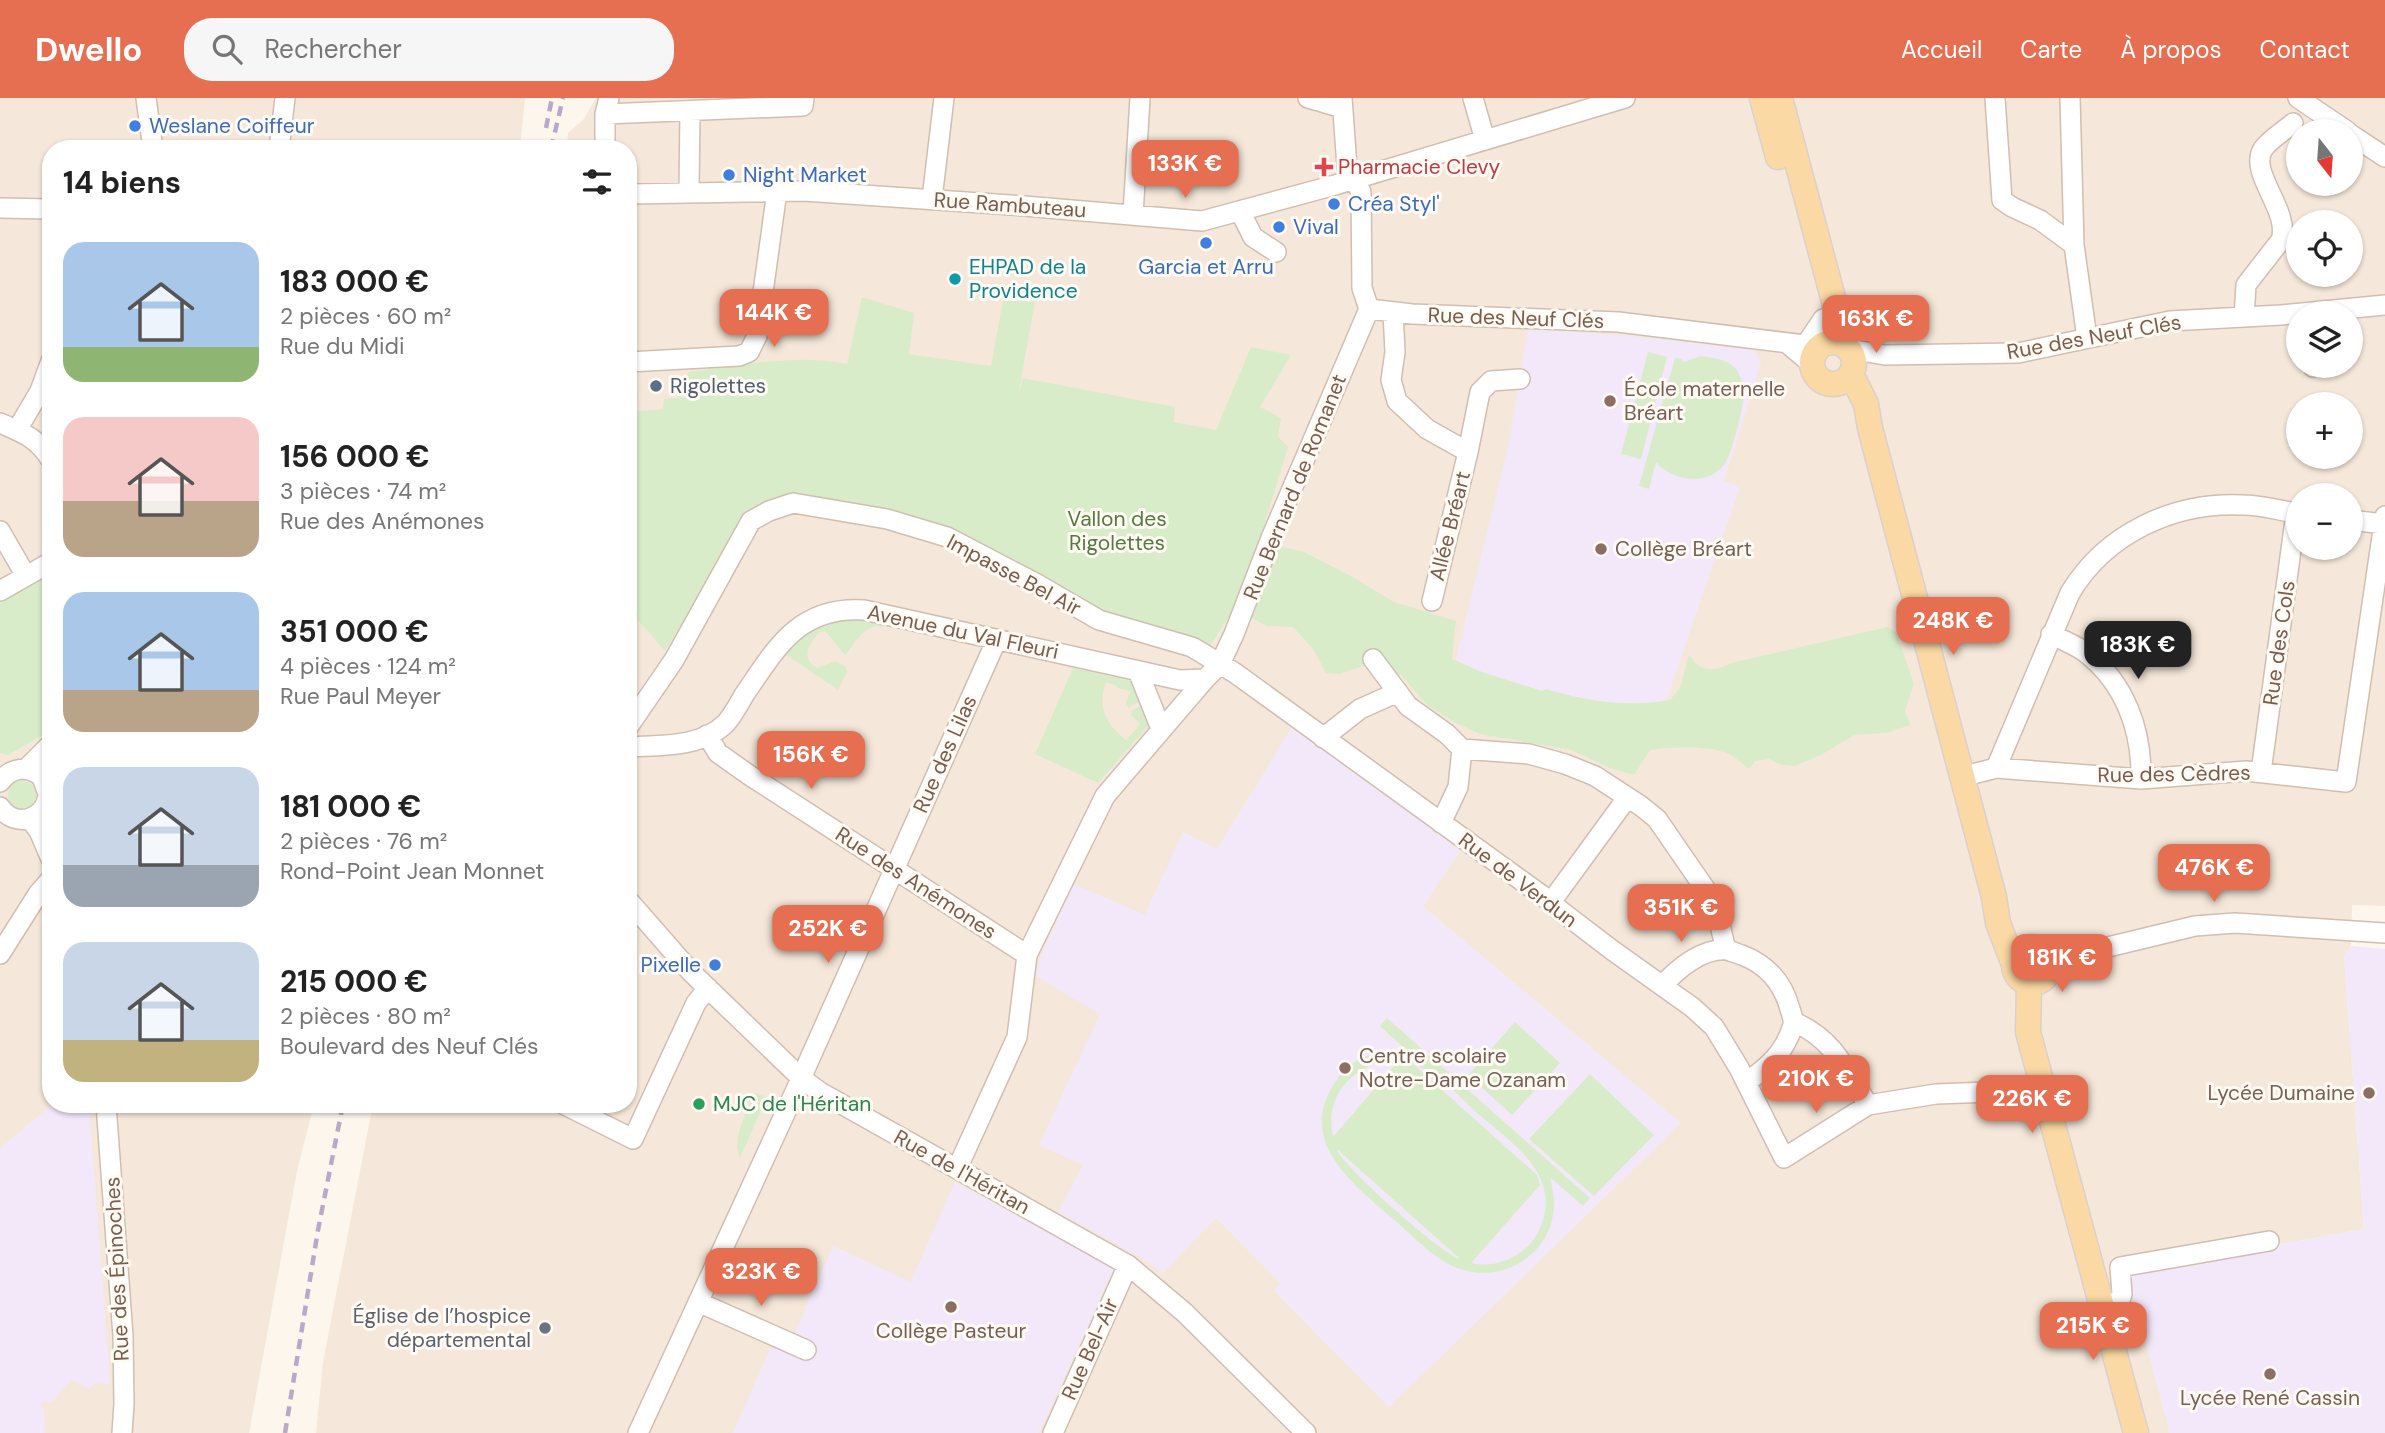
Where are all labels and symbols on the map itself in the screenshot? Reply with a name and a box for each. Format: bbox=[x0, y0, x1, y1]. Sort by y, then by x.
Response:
place label: Weslane Coiffeur bbox=[149, 112, 315, 140]
marker: Weslane Coiffeur bbox=[127, 118, 143, 134]
north arrow bbox=[2286, 119, 2362, 196]
pin: 133K € bbox=[1128, 140, 1242, 200]
place label: Pharmacie Clevy bbox=[1338, 153, 1500, 181]
marker: Pharmacie Clevy bbox=[1316, 159, 1332, 175]
place label: Night Market bbox=[743, 161, 867, 189]
marker: Night Market bbox=[721, 167, 737, 183]
street label: Rue Rambuteau bbox=[933, 186, 1087, 224]
place label: Créa Styl' bbox=[1348, 190, 1439, 218]
marker: Créa Styl' bbox=[1326, 196, 1342, 212]
place label: Vival bbox=[1293, 213, 1339, 241]
marker: Vival bbox=[1271, 219, 1287, 235]
marker: Garcia et Arru bbox=[1198, 235, 1214, 251]
place label: EHPAD de la Providence bbox=[969, 253, 1086, 305]
place label: Garcia et Arru bbox=[1138, 253, 1274, 281]
marker: EHPAD de la Providence bbox=[947, 271, 963, 287]
pin: 144K € bbox=[717, 289, 831, 349]
pin: 163K € bbox=[1819, 296, 1933, 355]
street label: Rue des Neuf Clés bbox=[1427, 301, 1605, 335]
street label: Rue des Neuf Clés bbox=[2005, 308, 2183, 366]
street label: Rue Bernard de Romanet bbox=[1237, 370, 1353, 604]
place label: Rigolettes bbox=[670, 372, 766, 400]
place label: École maternelle Bréart bbox=[1624, 375, 1785, 427]
marker: Rigolettes bbox=[648, 378, 664, 394]
marker: École maternelle Bréart bbox=[1602, 393, 1618, 409]
street label: Allée Bréart bbox=[1423, 468, 1477, 584]
park label: Vallon des Rigolettes bbox=[1067, 505, 1167, 557]
street label: Impasse Bel Air bbox=[942, 528, 1086, 622]
place label: Collège Bréart bbox=[1615, 535, 1752, 563]
marker: Collège Bréart bbox=[1593, 541, 1609, 557]
street label: Rue des Cols bbox=[2256, 579, 2302, 707]
street label: Avenue du Val Fleuri bbox=[865, 598, 1061, 666]
pin: 248K € bbox=[1896, 598, 2010, 657]
pin: 183K € bbox=[2081, 622, 2195, 681]
street label: Rue des Lilas bbox=[907, 691, 983, 817]
pin: 156K € bbox=[754, 732, 868, 791]
street label: Rue des Cèdres bbox=[2097, 759, 2251, 789]
street label: Rue des Anémones bbox=[830, 820, 1002, 946]
street label: Rue de Verdun bbox=[1453, 826, 1583, 934]
pin: 476K € bbox=[2157, 844, 2271, 904]
pin: 351K € bbox=[1624, 884, 1738, 944]
pin: 252K € bbox=[771, 906, 885, 965]
pin: 181K € bbox=[2005, 934, 2119, 994]
place label: Pixelle bbox=[641, 951, 701, 979]
marker: Pixelle bbox=[707, 957, 723, 973]
place label: Centre scolaire Notre-Dame Ozanam bbox=[1359, 1042, 1566, 1094]
pin: 210K € bbox=[1759, 1056, 1873, 1115]
marker: Centre scolaire Notre-Dame Ozanam bbox=[1337, 1060, 1353, 1076]
pin: 226K € bbox=[1975, 1076, 2089, 1135]
place label: Lycée Dumaine bbox=[2207, 1079, 2355, 1107]
marker: Lycée Dumaine bbox=[2361, 1085, 2377, 1101]
place label: MJC de l'Héritan bbox=[713, 1090, 871, 1118]
marker: MJC de l'Héritan bbox=[691, 1096, 707, 1112]
street label: Rue de l'Héritan bbox=[889, 1123, 1035, 1221]
street label: Rue des Épinoches bbox=[98, 1176, 136, 1362]
pin: 323K € bbox=[704, 1248, 818, 1308]
street label: Rue Bel-Air bbox=[1055, 1293, 1125, 1404]
marker: Collège Pasteur bbox=[943, 1299, 959, 1315]
place label: Église de l’hospice départemental bbox=[353, 1302, 531, 1354]
pin: 215K € bbox=[2036, 1302, 2150, 1362]
place label: Collège Pasteur bbox=[876, 1317, 1026, 1345]
marker: Église de l’hospice départemental bbox=[537, 1320, 553, 1336]
marker: Lycée René Cassin bbox=[2262, 1366, 2278, 1382]
place label: Lycée René Cassin bbox=[2180, 1384, 2360, 1412]

